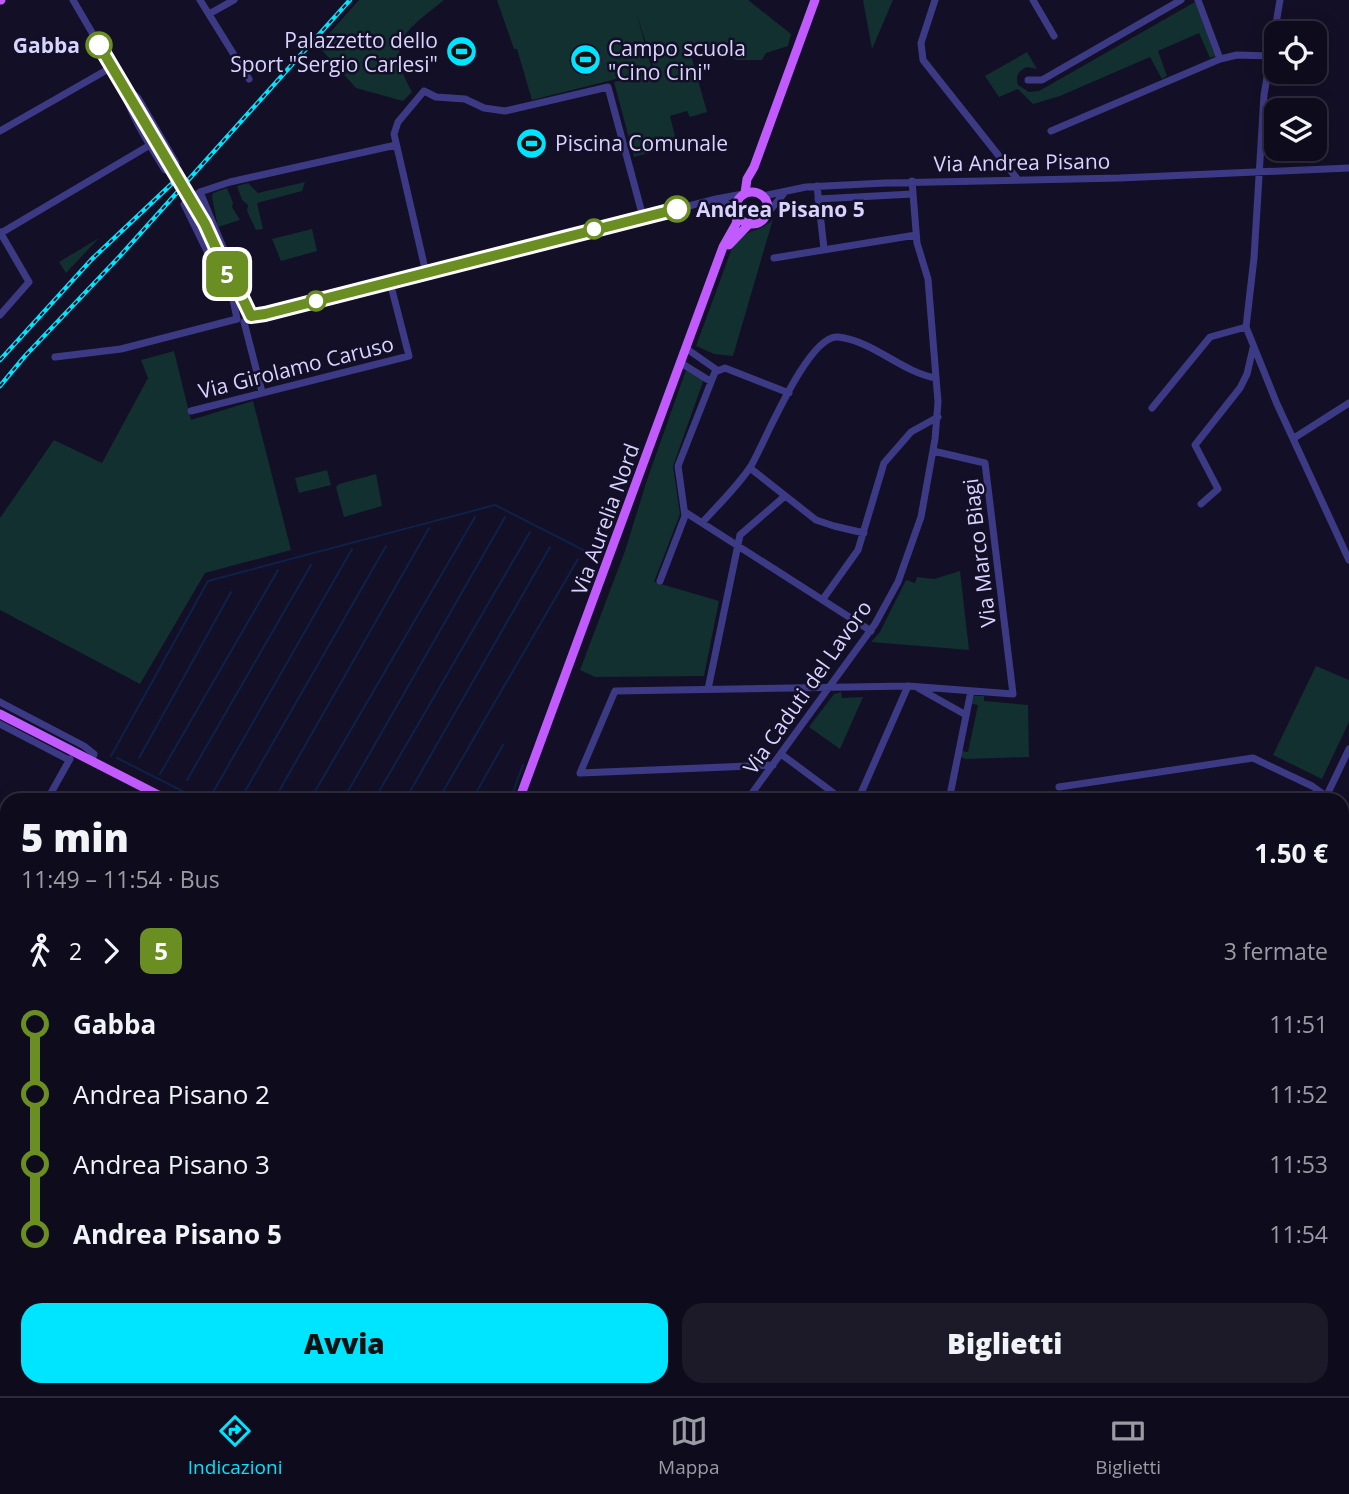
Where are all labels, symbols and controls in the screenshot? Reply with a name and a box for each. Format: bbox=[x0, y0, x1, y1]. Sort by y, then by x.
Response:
map controls bbox=[1264, 21, 1327, 161]
button: locate bbox=[1264, 21, 1327, 84]
place label: Palazzetto dello Sport "Sergio Carlesi" bbox=[230, 26, 438, 78]
place label: Gabba bbox=[13, 31, 80, 59]
marker: Gabba bbox=[86, 32, 112, 58]
place label: Campo scuola "Cino Cini" bbox=[608, 34, 746, 86]
sports icon: Palazzetto dello Sport "Sergio Carlesi" bbox=[444, 35, 478, 69]
sports icon: Campo scuola "Cino Cini" bbox=[568, 43, 602, 77]
button: layers bbox=[1264, 98, 1327, 161]
sports icon: Piscina Comunale bbox=[515, 126, 549, 160]
place label: Piscina Comunale bbox=[555, 129, 728, 157]
street label: Via Andrea Pisano bbox=[933, 146, 1111, 178]
place label: Andrea Pisano 5 bbox=[696, 195, 865, 223]
marker: Andrea Pisano 5 bbox=[664, 196, 690, 222]
unlabelled marker bbox=[584, 219, 604, 239]
line badge: 5 bbox=[204, 251, 250, 297]
text: 5 bbox=[220, 257, 234, 290]
unlabelled marker bbox=[306, 291, 326, 311]
street label: Via Girolamo Caruso bbox=[195, 329, 397, 405]
street label: Via Aurelia Nord bbox=[565, 439, 645, 599]
street label: Via Marco Biagi bbox=[956, 477, 1002, 629]
street label: Via Caduti del Lavoro bbox=[736, 595, 878, 779]
text: 5 min bbox=[21, 811, 129, 863]
text: 1.50 € bbox=[1254, 835, 1328, 871]
text: 11:49 – 11:54 · Bus bbox=[21, 863, 220, 895]
icon: walk bbox=[21, 932, 59, 970]
icon: forward bbox=[92, 932, 130, 970]
text: 5 bbox=[154, 934, 168, 967]
text: 2 bbox=[69, 935, 82, 967]
text: 3 fermate bbox=[1224, 935, 1328, 967]
text: Gabba bbox=[73, 1006, 156, 1042]
text: 11:51 bbox=[1269, 1008, 1328, 1040]
text: Andrea Pisano 2 bbox=[73, 1076, 270, 1112]
text: 11:52 bbox=[1269, 1078, 1328, 1110]
text: Andrea Pisano 3 bbox=[73, 1146, 270, 1182]
text: 11:53 bbox=[1269, 1148, 1328, 1180]
text: Andrea Pisano 5 bbox=[73, 1216, 282, 1252]
text: 11:54 bbox=[1269, 1218, 1328, 1250]
button: Avvia bbox=[21, 1303, 668, 1383]
button: Biglietti bbox=[682, 1303, 1328, 1383]
tab: Indicazioni bbox=[188, 1412, 282, 1480]
tab: Mappa bbox=[658, 1412, 720, 1480]
tab: Biglietti bbox=[1095, 1412, 1161, 1480]

